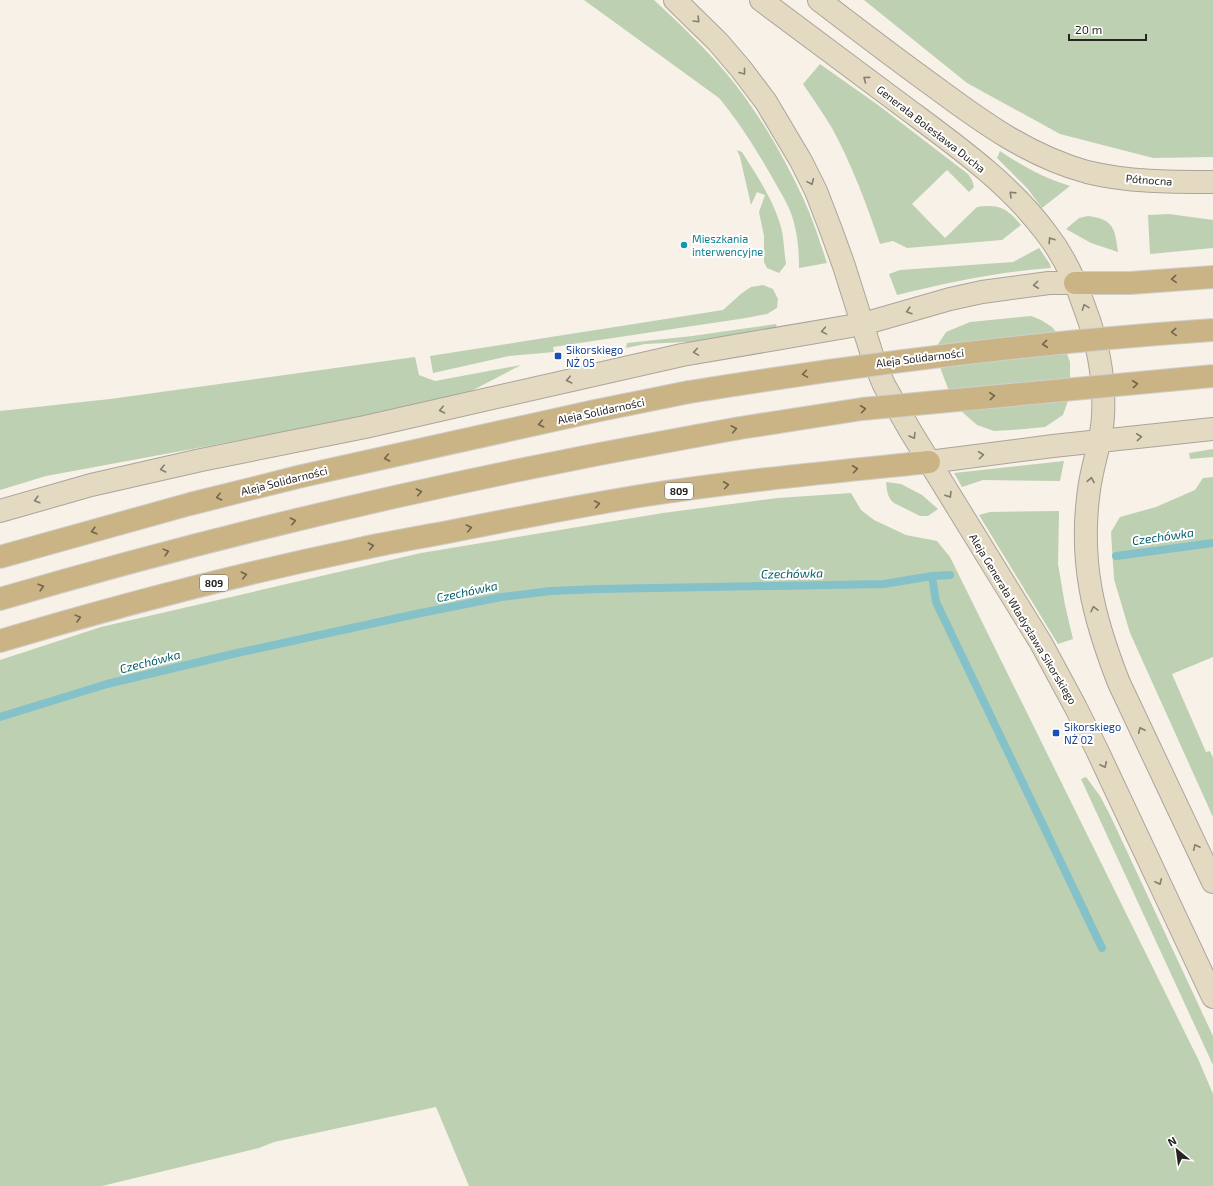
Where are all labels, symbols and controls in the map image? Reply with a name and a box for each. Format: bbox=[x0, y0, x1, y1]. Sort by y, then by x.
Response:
one-way arrow bbox=[692, 15, 700, 23]
scale bar bbox=[1069, 16, 1146, 42]
text: 20 m bbox=[1075, 22, 1102, 36]
one-way arrow bbox=[738, 67, 745, 74]
one-way arrow bbox=[863, 76, 870, 84]
street label: Generała Bolesława Ducha bbox=[874, 82, 988, 175]
street label: Północna bbox=[1125, 171, 1173, 188]
one-way arrow bbox=[807, 178, 815, 185]
one-way arrow bbox=[1009, 191, 1017, 199]
place label: Mieszkania interwencyjne bbox=[692, 232, 763, 259]
one-way arrow bbox=[1048, 237, 1056, 244]
marker: Mieszkania interwencyjne bbox=[679, 240, 689, 250]
one-way arrow bbox=[1171, 275, 1177, 284]
one-way arrow bbox=[1033, 280, 1039, 289]
one-way arrow bbox=[1081, 303, 1089, 310]
one-way arrow bbox=[906, 306, 913, 315]
one-way arrow bbox=[821, 326, 827, 335]
one-way arrow bbox=[1171, 328, 1177, 337]
one-way arrow bbox=[1042, 339, 1048, 348]
place label: Sikorskiego NŻ 05 bbox=[566, 343, 623, 369]
street label: Aleja Solidarności bbox=[875, 346, 965, 370]
one-way arrow bbox=[693, 347, 699, 356]
marker: Sikorskiego NŻ 05 bbox=[553, 351, 563, 361]
one-way arrow bbox=[801, 369, 808, 378]
one-way arrow bbox=[566, 376, 572, 384]
one-way arrow bbox=[1132, 379, 1138, 388]
one-way arrow bbox=[989, 392, 995, 401]
street label: Aleja Solidarności bbox=[556, 395, 646, 427]
one-way arrow bbox=[439, 405, 446, 413]
one-way arrow bbox=[860, 405, 866, 414]
one-way arrow bbox=[538, 419, 544, 427]
one-way arrow bbox=[731, 425, 737, 434]
one-way arrow bbox=[908, 432, 915, 439]
one-way arrow bbox=[1136, 433, 1142, 442]
one-way arrow bbox=[978, 451, 984, 460]
one-way arrow bbox=[383, 453, 390, 461]
street label: Aleja Solidarności bbox=[239, 463, 329, 499]
one-way arrow bbox=[160, 464, 166, 472]
one-way arrow bbox=[852, 465, 858, 474]
one-way arrow bbox=[1086, 477, 1094, 483]
one-way arrow bbox=[722, 481, 729, 490]
road number: 809 bbox=[665, 483, 693, 499]
one-way arrow bbox=[416, 489, 422, 497]
one-way arrow bbox=[945, 491, 952, 498]
one-way arrow bbox=[216, 492, 223, 501]
one-way arrow bbox=[34, 495, 41, 504]
one-way arrow bbox=[594, 500, 600, 509]
one-way arrow bbox=[289, 517, 296, 525]
one-way arrow bbox=[466, 524, 472, 532]
water label: Czechówka bbox=[1131, 525, 1195, 547]
one-way arrow bbox=[90, 526, 97, 534]
street label: Aleja Generała Władysława Sikorskiego bbox=[966, 531, 1080, 707]
one-way arrow bbox=[368, 543, 374, 551]
one-way arrow bbox=[163, 549, 170, 557]
water label: Czechówka bbox=[761, 565, 823, 581]
one-way arrow bbox=[241, 572, 248, 580]
road number: 809 bbox=[200, 575, 228, 591]
water label: Czechówka bbox=[435, 578, 499, 604]
one-way arrow bbox=[37, 583, 44, 592]
one-way arrow bbox=[1090, 605, 1098, 612]
one-way arrow bbox=[74, 614, 81, 623]
water label: Czechówka bbox=[118, 647, 182, 675]
place label: Sikorskiego NŻ 02 bbox=[1064, 720, 1121, 746]
one-way arrow bbox=[1138, 726, 1146, 734]
marker: Sikorskiego NŻ 02 bbox=[1051, 728, 1061, 738]
one-way arrow bbox=[1099, 760, 1107, 768]
one-way arrow bbox=[1193, 844, 1201, 852]
one-way arrow bbox=[1155, 879, 1163, 886]
north arrow bbox=[1157, 1130, 1197, 1170]
text: N bbox=[1165, 1133, 1179, 1148]

